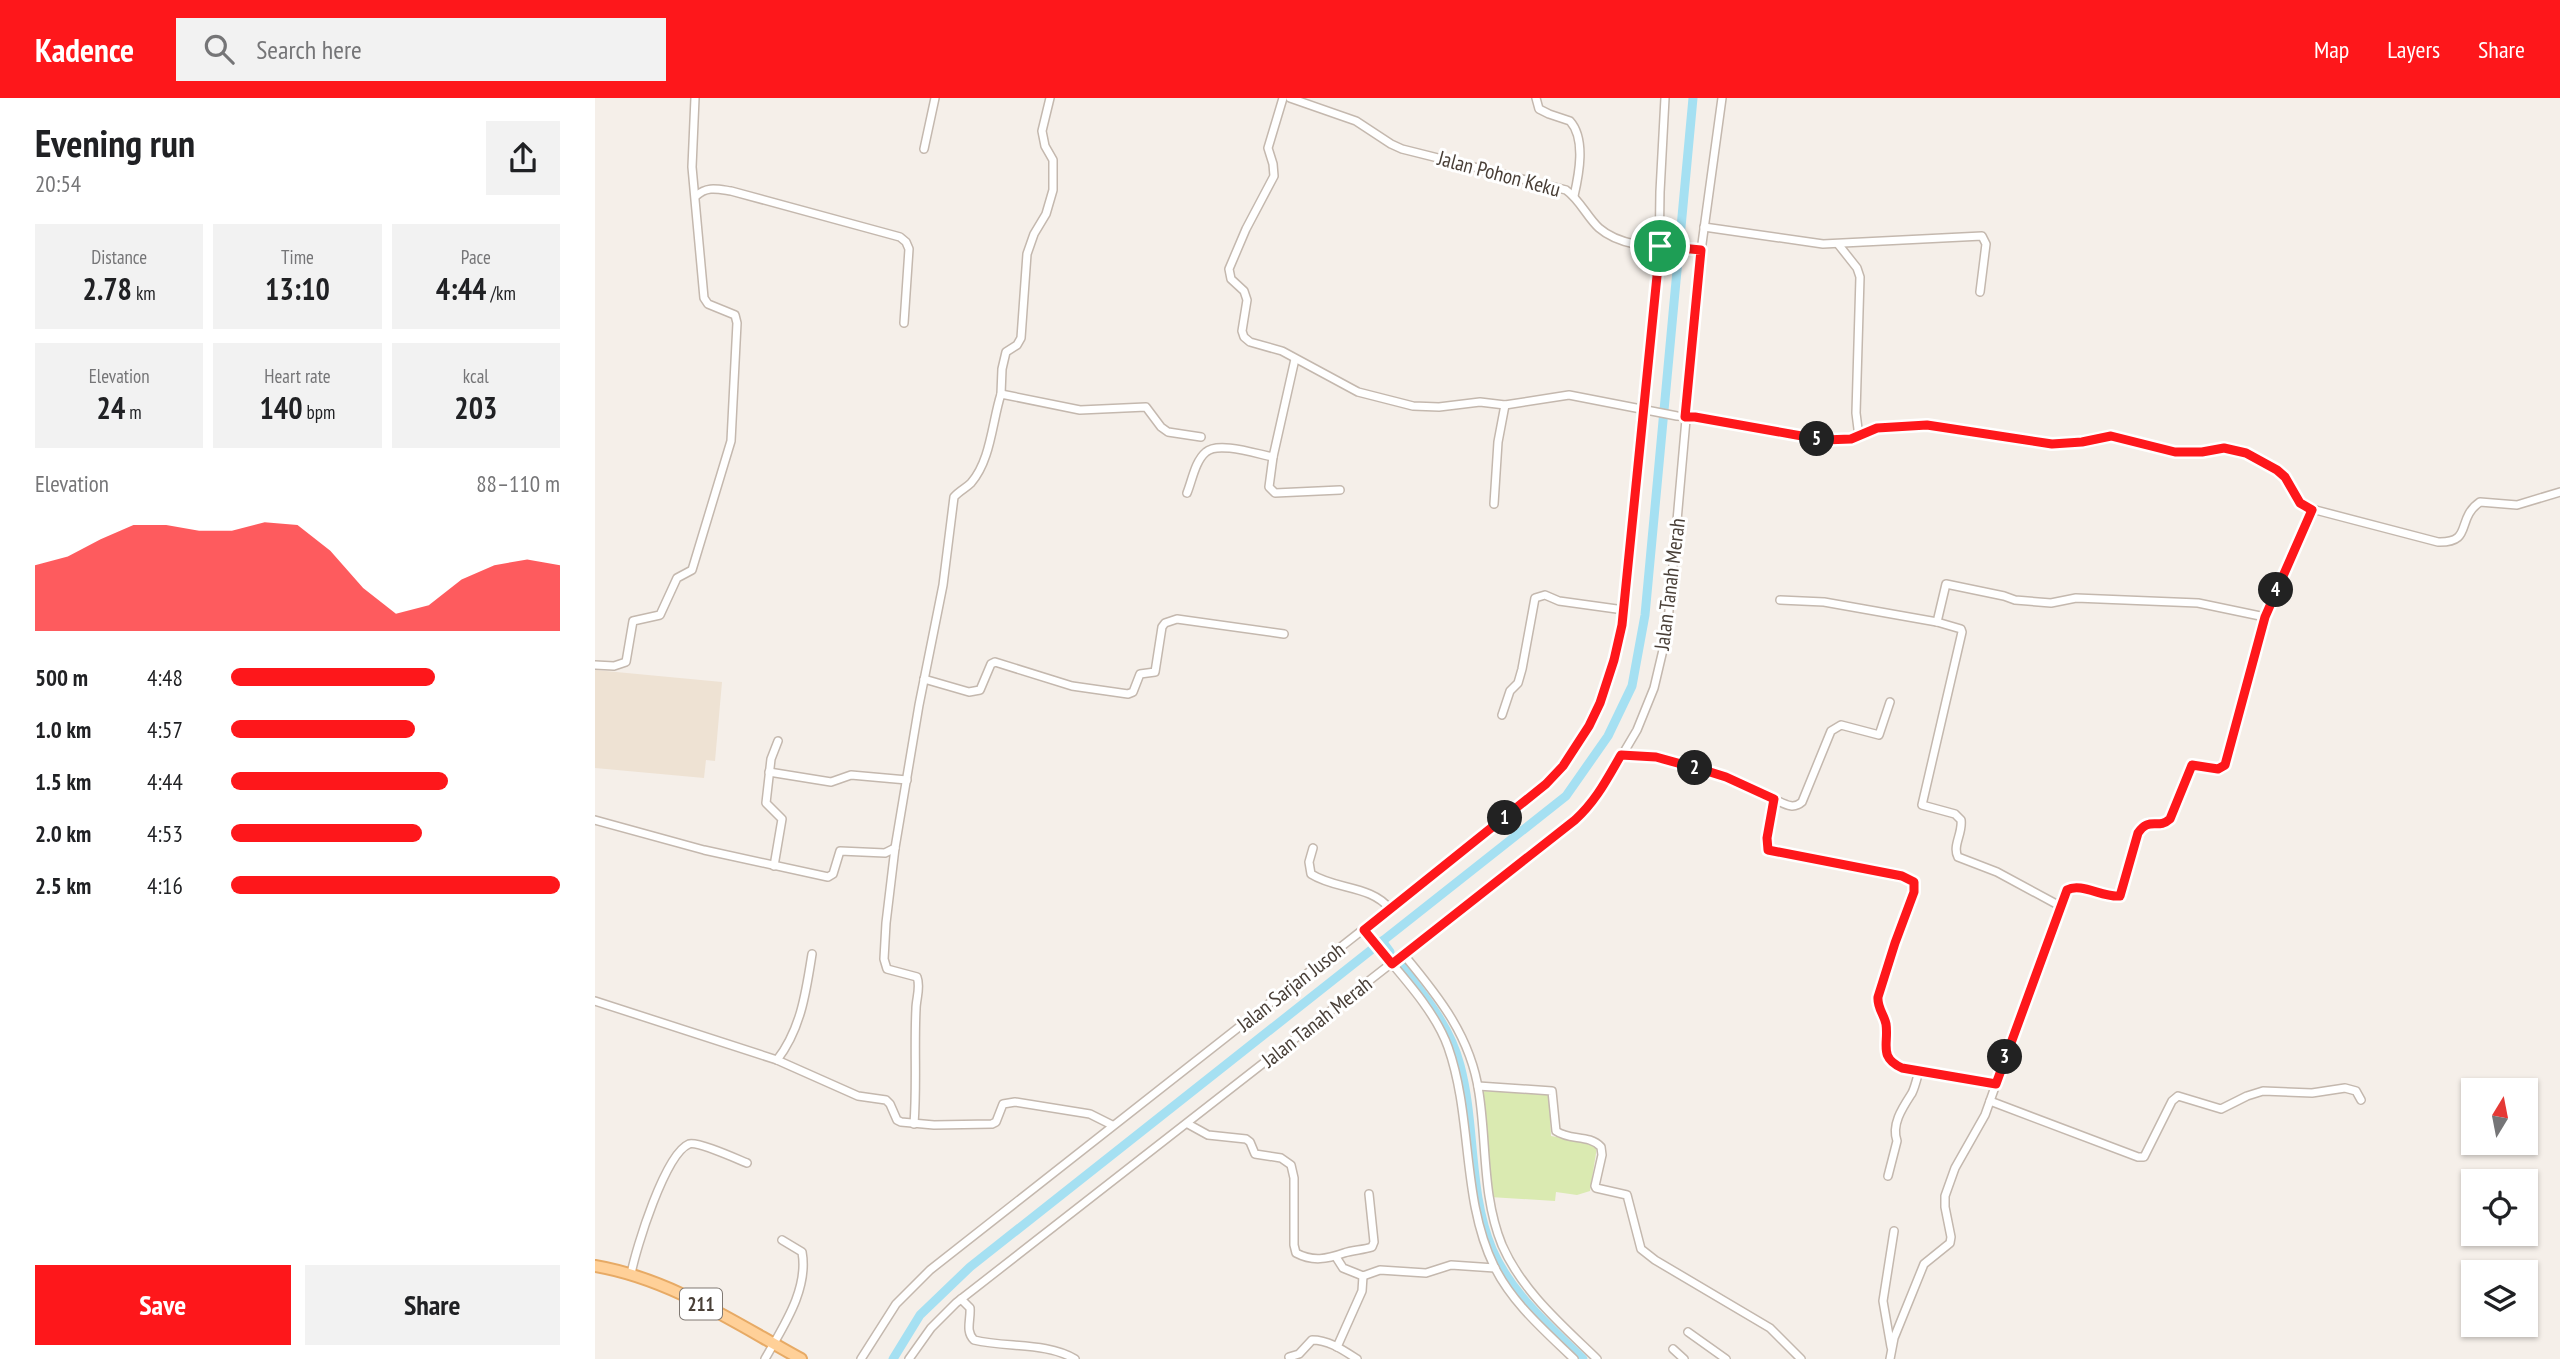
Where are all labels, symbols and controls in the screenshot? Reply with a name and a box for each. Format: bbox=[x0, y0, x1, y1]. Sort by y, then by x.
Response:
search box bbox=[176, 18, 666, 81]
text: Kadence bbox=[35, 28, 134, 71]
icon: search bbox=[200, 30, 238, 68]
text: Search here bbox=[256, 33, 362, 66]
text: Map bbox=[2314, 34, 2349, 65]
text: Layers bbox=[2387, 34, 2440, 65]
text: Share bbox=[2478, 34, 2525, 65]
text: Evening run bbox=[35, 118, 195, 167]
button: share bbox=[486, 121, 560, 195]
street label: Jalan Pohon Keku bbox=[1434, 144, 1563, 203]
text: 20:54 bbox=[35, 169, 81, 198]
pin bbox=[1630, 216, 1690, 276]
icon: arrive bbox=[1641, 227, 1679, 265]
text: Distance bbox=[91, 245, 147, 269]
text: Time bbox=[281, 245, 314, 269]
text: Pace bbox=[461, 245, 491, 269]
text: 2.78 bbox=[83, 269, 132, 308]
text: 13:10 bbox=[265, 269, 330, 308]
text: 4:44 bbox=[436, 269, 486, 308]
text: km bbox=[132, 281, 156, 305]
text: /km bbox=[486, 281, 516, 305]
text: Elevation bbox=[89, 364, 150, 388]
text: Heart rate bbox=[264, 364, 331, 388]
text: kcal bbox=[463, 364, 489, 388]
text: 24 bbox=[97, 388, 125, 427]
text: 140 bbox=[260, 388, 303, 427]
text: 203 bbox=[454, 388, 497, 427]
text: m bbox=[125, 400, 142, 424]
text: bpm bbox=[303, 400, 335, 424]
pin: 5 bbox=[1799, 422, 1835, 456]
text: 5 bbox=[1812, 426, 1821, 450]
text: Elevation bbox=[35, 469, 109, 498]
text: 88–110 m bbox=[476, 469, 560, 498]
street label: Jalan Tanah Merah bbox=[1648, 516, 1691, 652]
pin: 4 bbox=[2259, 573, 2293, 608]
text: 4 bbox=[2271, 577, 2280, 601]
text: 500 m bbox=[35, 663, 88, 692]
text: 4:48 bbox=[147, 663, 183, 692]
text: 1.0 km bbox=[35, 715, 91, 744]
text: 4:57 bbox=[147, 715, 183, 744]
pin: 2 bbox=[1677, 750, 1713, 786]
text: 2 bbox=[1690, 755, 1699, 779]
text: 1.5 km bbox=[35, 767, 91, 796]
text: 4:44 bbox=[147, 767, 183, 796]
pin: 1 bbox=[1487, 800, 1523, 836]
text: 1 bbox=[1500, 805, 1509, 829]
text: 2.0 km bbox=[35, 819, 91, 848]
text: 4:53 bbox=[147, 819, 183, 848]
text: 2.5 km bbox=[35, 871, 91, 900]
text: 4:16 bbox=[147, 871, 183, 900]
street label: Jalan Sarjan Jusoh bbox=[1230, 936, 1350, 1038]
street label: Jalan Tanah Merah bbox=[1255, 970, 1377, 1074]
pin: 3 bbox=[1987, 1040, 2023, 1074]
text: 3 bbox=[2000, 1044, 2009, 1068]
north arrow bbox=[2461, 1078, 2537, 1155]
map controls bbox=[2461, 1078, 2538, 1337]
button: locate bbox=[2461, 1169, 2538, 1246]
button: layers bbox=[2461, 1260, 2538, 1337]
button: Save bbox=[35, 1265, 291, 1345]
button: Share bbox=[305, 1265, 560, 1345]
road number: 211 bbox=[680, 1288, 722, 1320]

